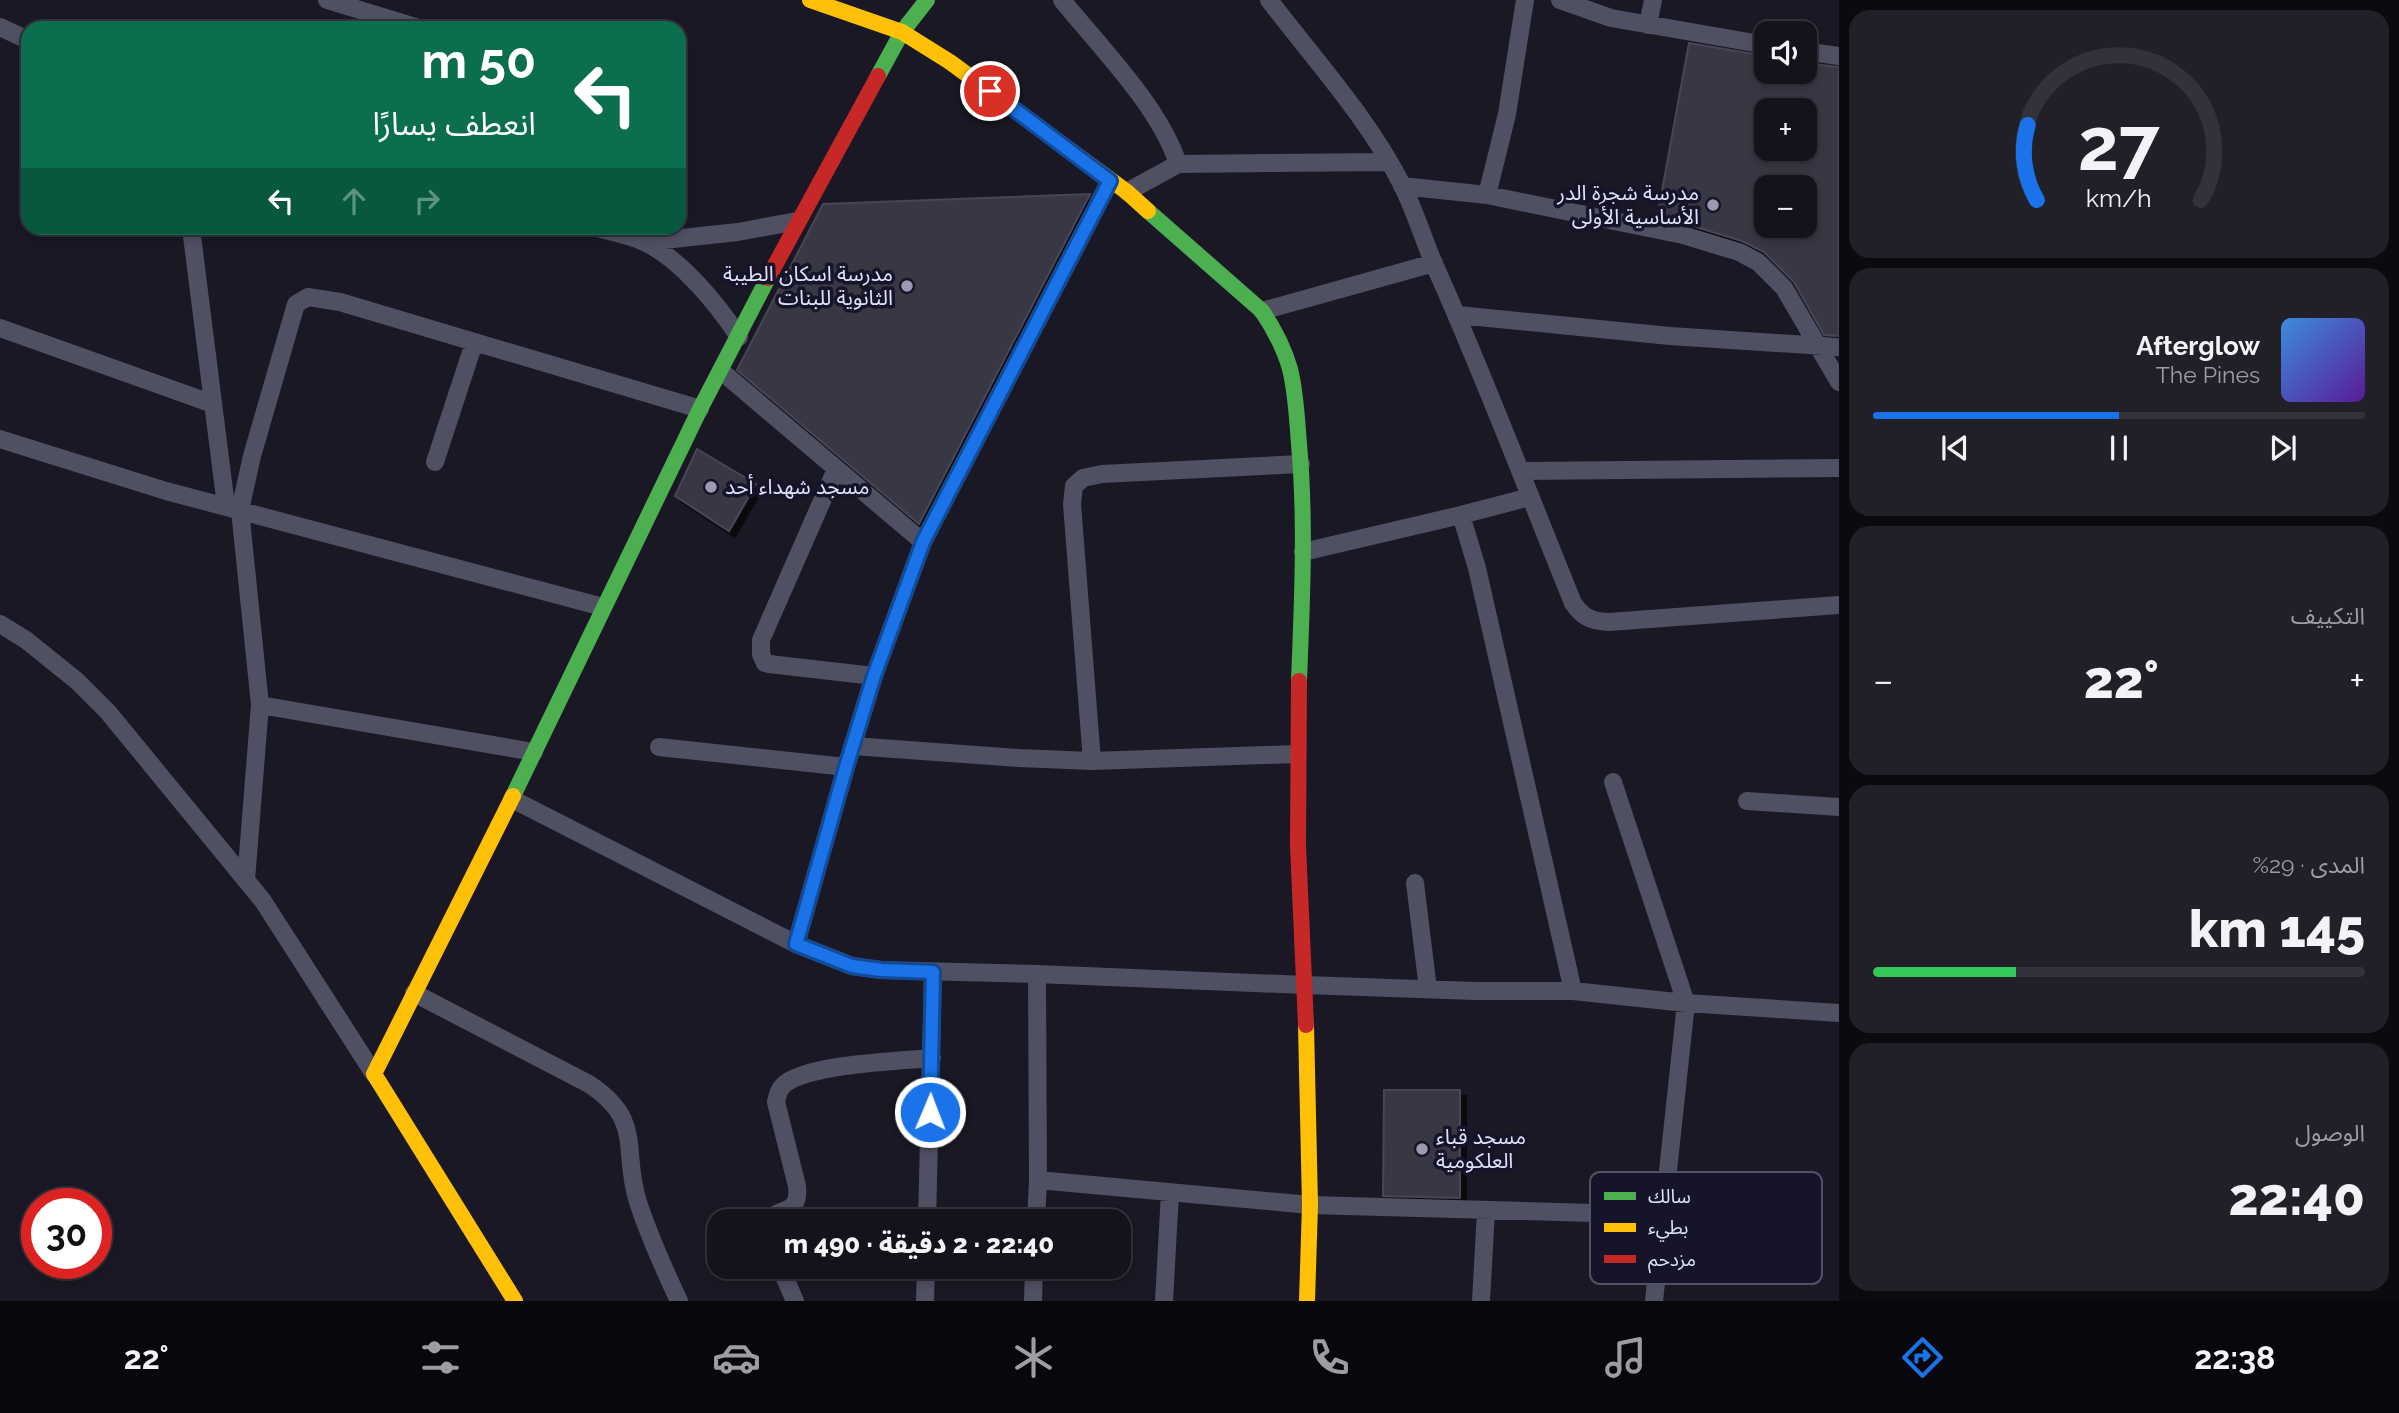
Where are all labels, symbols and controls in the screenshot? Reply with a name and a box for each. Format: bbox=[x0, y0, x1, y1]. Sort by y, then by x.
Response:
map controls bbox=[1754, 21, 1817, 238]
button: sound bbox=[1754, 21, 1817, 84]
text: 50 m bbox=[421, 32, 536, 89]
icon: left bbox=[560, 49, 651, 140]
pin bbox=[960, 61, 1020, 121]
icon: arrive bbox=[971, 72, 1009, 110]
button: + bbox=[1754, 98, 1817, 161]
text: 27 bbox=[2078, 102, 2160, 187]
text: انعطف يسارًا bbox=[372, 105, 536, 142]
button: − bbox=[1754, 175, 1817, 238]
place label: مدرسة شجرة الدر الأساسية الأولى bbox=[1556, 180, 1699, 229]
icon: left bbox=[262, 182, 300, 220]
icon: ahead bbox=[335, 182, 373, 220]
icon: right bbox=[408, 182, 446, 220]
text: km/h bbox=[2086, 183, 2152, 213]
marker: مدرسة شجرة الدر الأساسية الأولى bbox=[1705, 197, 1721, 213]
place label: مدرسة اسكان الطيبة الثانوية للبنات bbox=[723, 261, 893, 310]
marker: مدرسة اسكان الطيبة الثانوية للبنات bbox=[899, 278, 915, 294]
text: Afterglow bbox=[2136, 331, 2260, 361]
text: The Pines bbox=[2156, 361, 2260, 388]
icon: previous bbox=[1936, 429, 1974, 467]
icon: pause bbox=[2100, 429, 2138, 467]
icon: next bbox=[2264, 429, 2302, 467]
place label: مسجد شهداء أحد bbox=[725, 474, 870, 499]
marker: مسجد شهداء أحد bbox=[703, 479, 719, 495]
text: التكييف bbox=[2291, 602, 2365, 629]
text: 22° bbox=[2084, 649, 2159, 710]
text: − bbox=[1873, 658, 1893, 703]
text: + bbox=[2349, 658, 2365, 703]
text: المدى · 29% bbox=[2253, 851, 2365, 878]
text: 145 km bbox=[2189, 898, 2365, 959]
position arrow bbox=[893, 1075, 967, 1149]
text: الوصول bbox=[2295, 1119, 2365, 1146]
place label: مسجد قباء العلكومية bbox=[1436, 1124, 1526, 1173]
marker: مسجد قباء العلكومية bbox=[1414, 1141, 1430, 1157]
text: 22:40 bbox=[2228, 1166, 2365, 1227]
legend bbox=[1590, 1172, 1822, 1284]
text: سالك bbox=[1648, 1185, 1691, 1207]
speed limit sign: 30 bbox=[21, 1188, 112, 1279]
text: بطيء bbox=[1648, 1216, 1688, 1242]
text: 22:40 · 2 دقيقة · 490 m bbox=[784, 1229, 1054, 1259]
text: مزدحم bbox=[1648, 1248, 1696, 1274]
icon: filters bbox=[416, 1333, 465, 1382]
icon: car bbox=[712, 1333, 761, 1382]
icon: climate bbox=[1009, 1333, 1058, 1382]
icon: phone bbox=[1305, 1333, 1354, 1382]
icon: music bbox=[1601, 1333, 1650, 1382]
icon: directions bbox=[1898, 1333, 1947, 1382]
text: 22° bbox=[124, 1339, 169, 1376]
text: 22:38 bbox=[2194, 1339, 2275, 1376]

